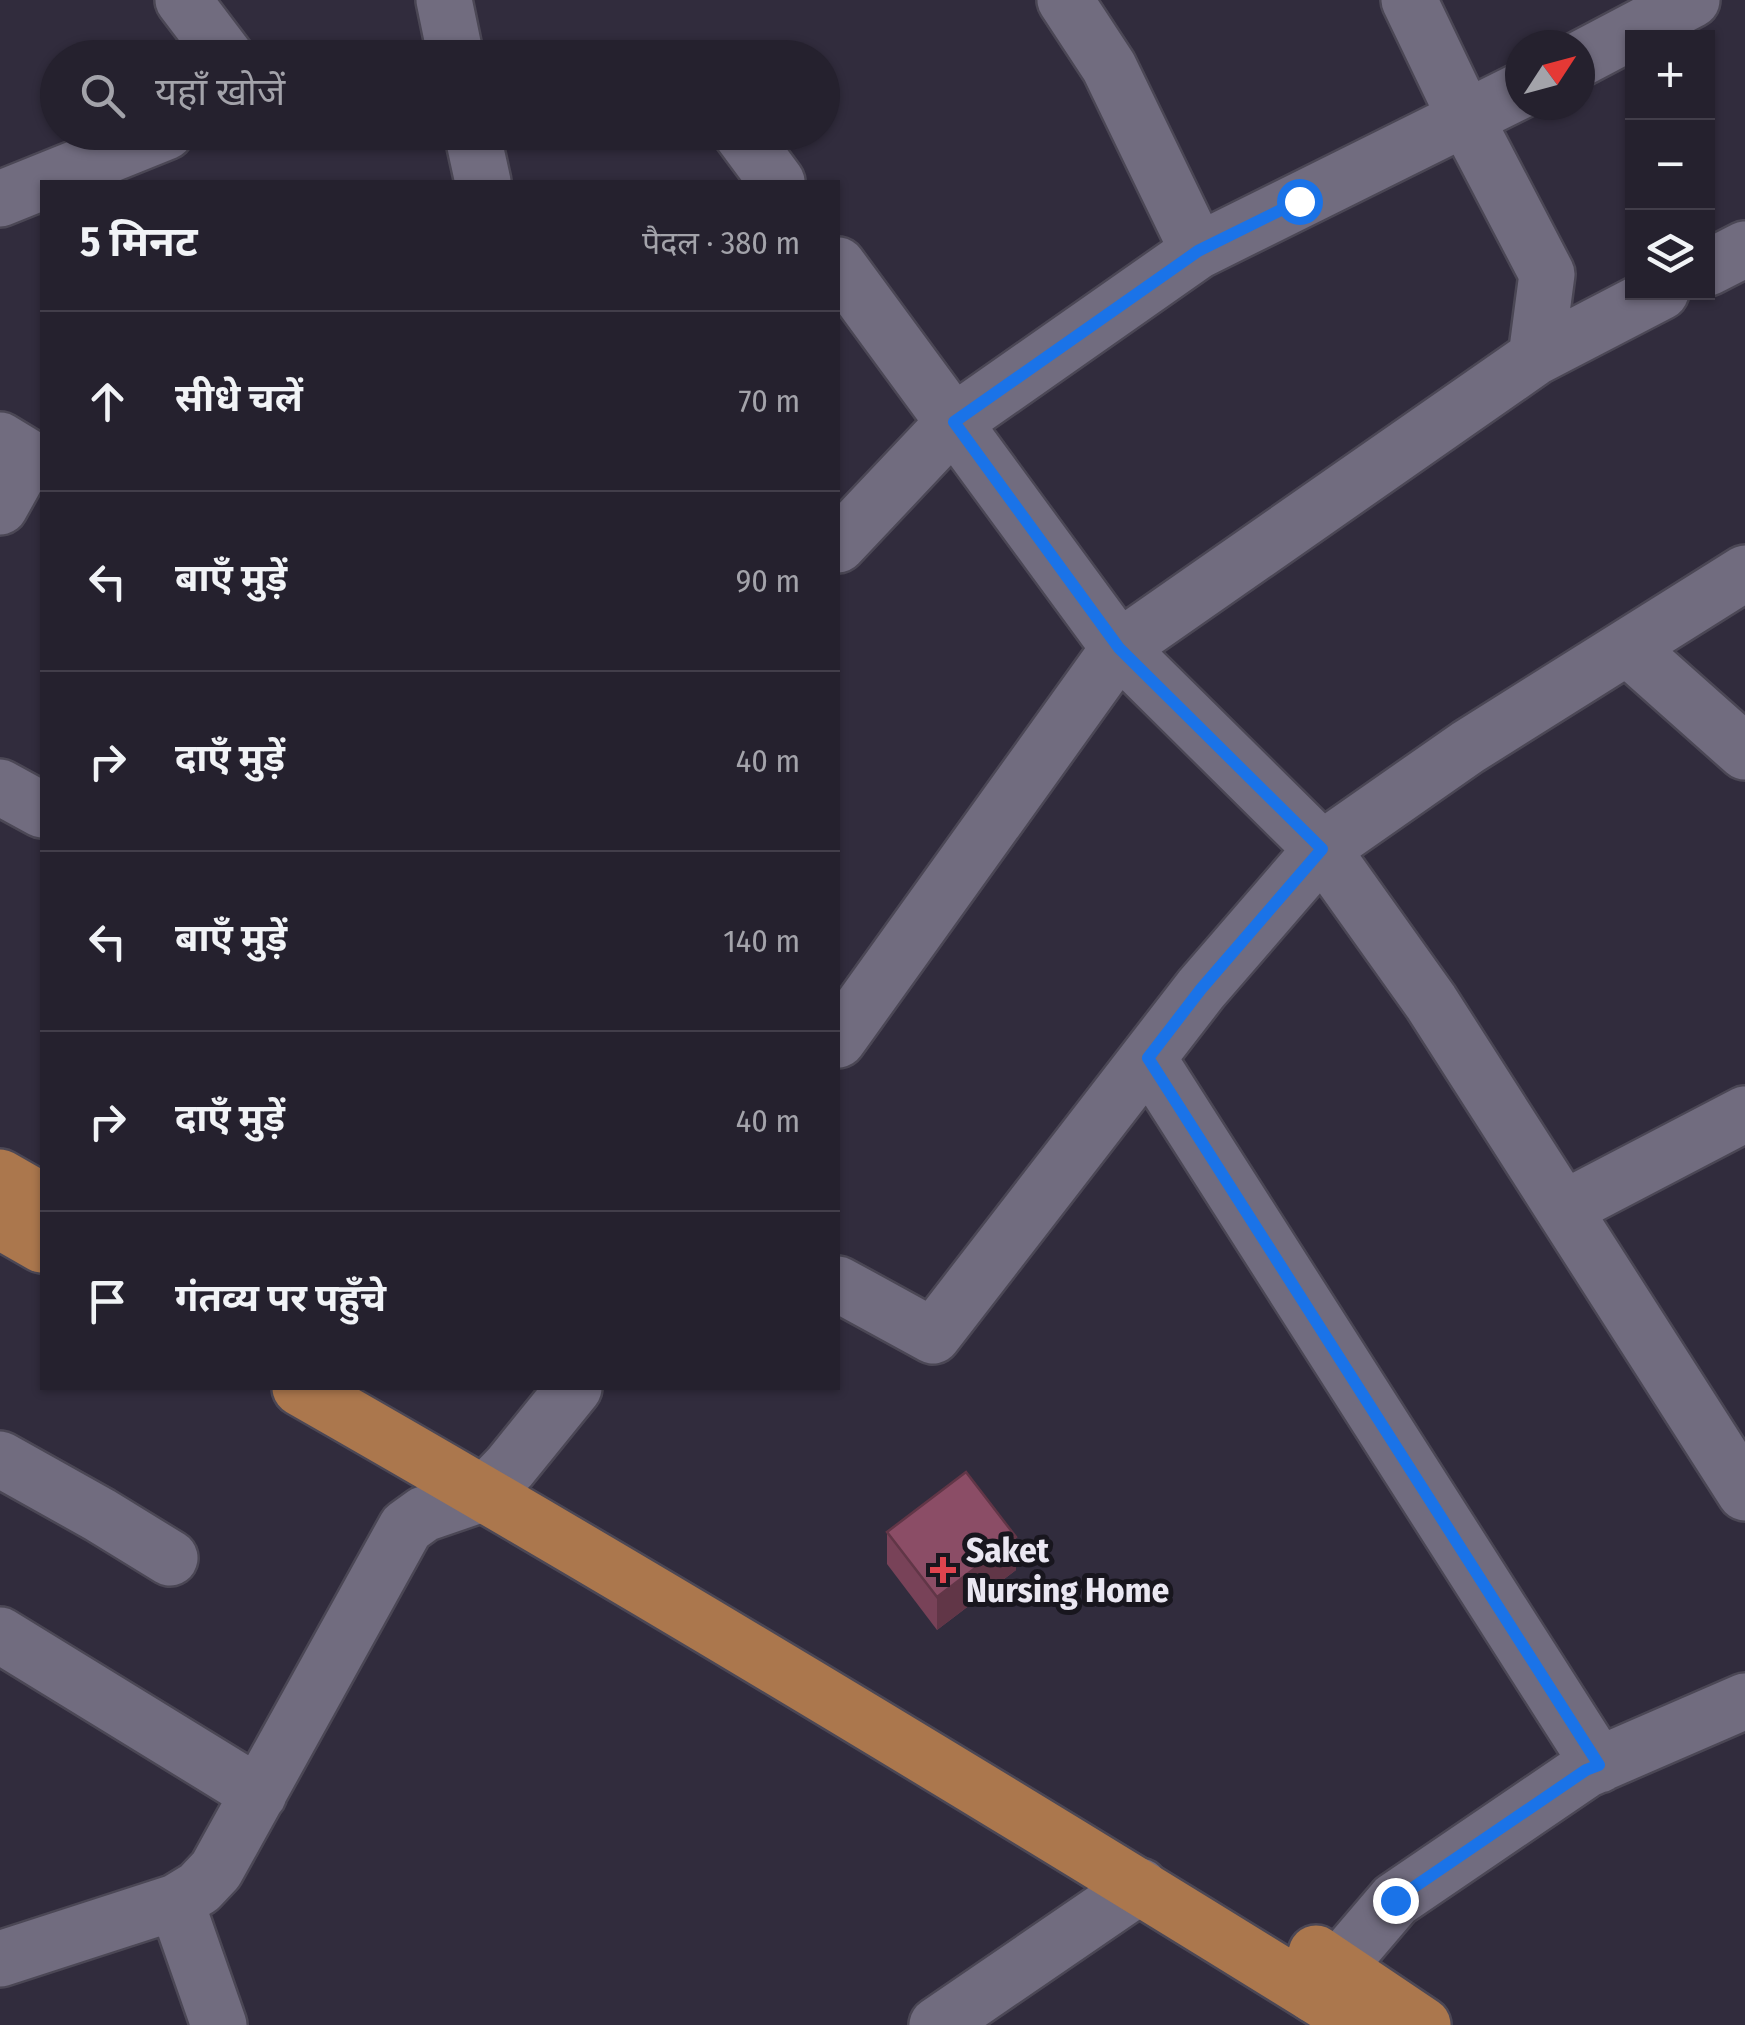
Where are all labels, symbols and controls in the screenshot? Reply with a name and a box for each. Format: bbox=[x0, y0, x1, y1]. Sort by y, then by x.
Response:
north arrow bbox=[1505, 30, 1595, 120]
map controls bbox=[1625, 30, 1715, 300]
button: + bbox=[1625, 30, 1715, 120]
search box bbox=[40, 40, 840, 150]
icon: search bbox=[75, 68, 130, 123]
text: यहाँ खोजें bbox=[155, 69, 285, 115]
button: − bbox=[1625, 120, 1715, 210]
route start bbox=[1277, 179, 1323, 225]
button: layers bbox=[1625, 210, 1715, 300]
text: 5 मिनट bbox=[80, 217, 198, 267]
text: पैदल · 380 m bbox=[642, 224, 800, 262]
icon: ahead bbox=[80, 374, 135, 429]
text: सीधे चलें bbox=[175, 375, 303, 421]
text: 70 m bbox=[739, 382, 800, 420]
icon: left bbox=[80, 554, 135, 609]
text: बाएँ मुड़ें bbox=[175, 555, 287, 601]
text: 90 m bbox=[736, 562, 800, 600]
icon: right bbox=[80, 734, 135, 789]
text: दाएँ मुड़ें bbox=[175, 735, 285, 781]
text: 40 m bbox=[736, 742, 800, 780]
icon: left bbox=[80, 914, 135, 969]
text: बाएँ मुड़ें bbox=[175, 915, 287, 961]
text: 140 m bbox=[723, 922, 800, 960]
icon: right bbox=[80, 1094, 135, 1149]
text: दाएँ मुड़ें bbox=[175, 1095, 285, 1141]
text: 40 m bbox=[736, 1102, 800, 1140]
icon: arrive bbox=[80, 1274, 135, 1329]
text: गंतव्य पर पहुँचे bbox=[175, 1275, 386, 1321]
place label: Saket Nursing Home bbox=[966, 1529, 1169, 1611]
marker: Saket Nursing Home bbox=[930, 1557, 956, 1583]
route end bbox=[1373, 1878, 1419, 1924]

